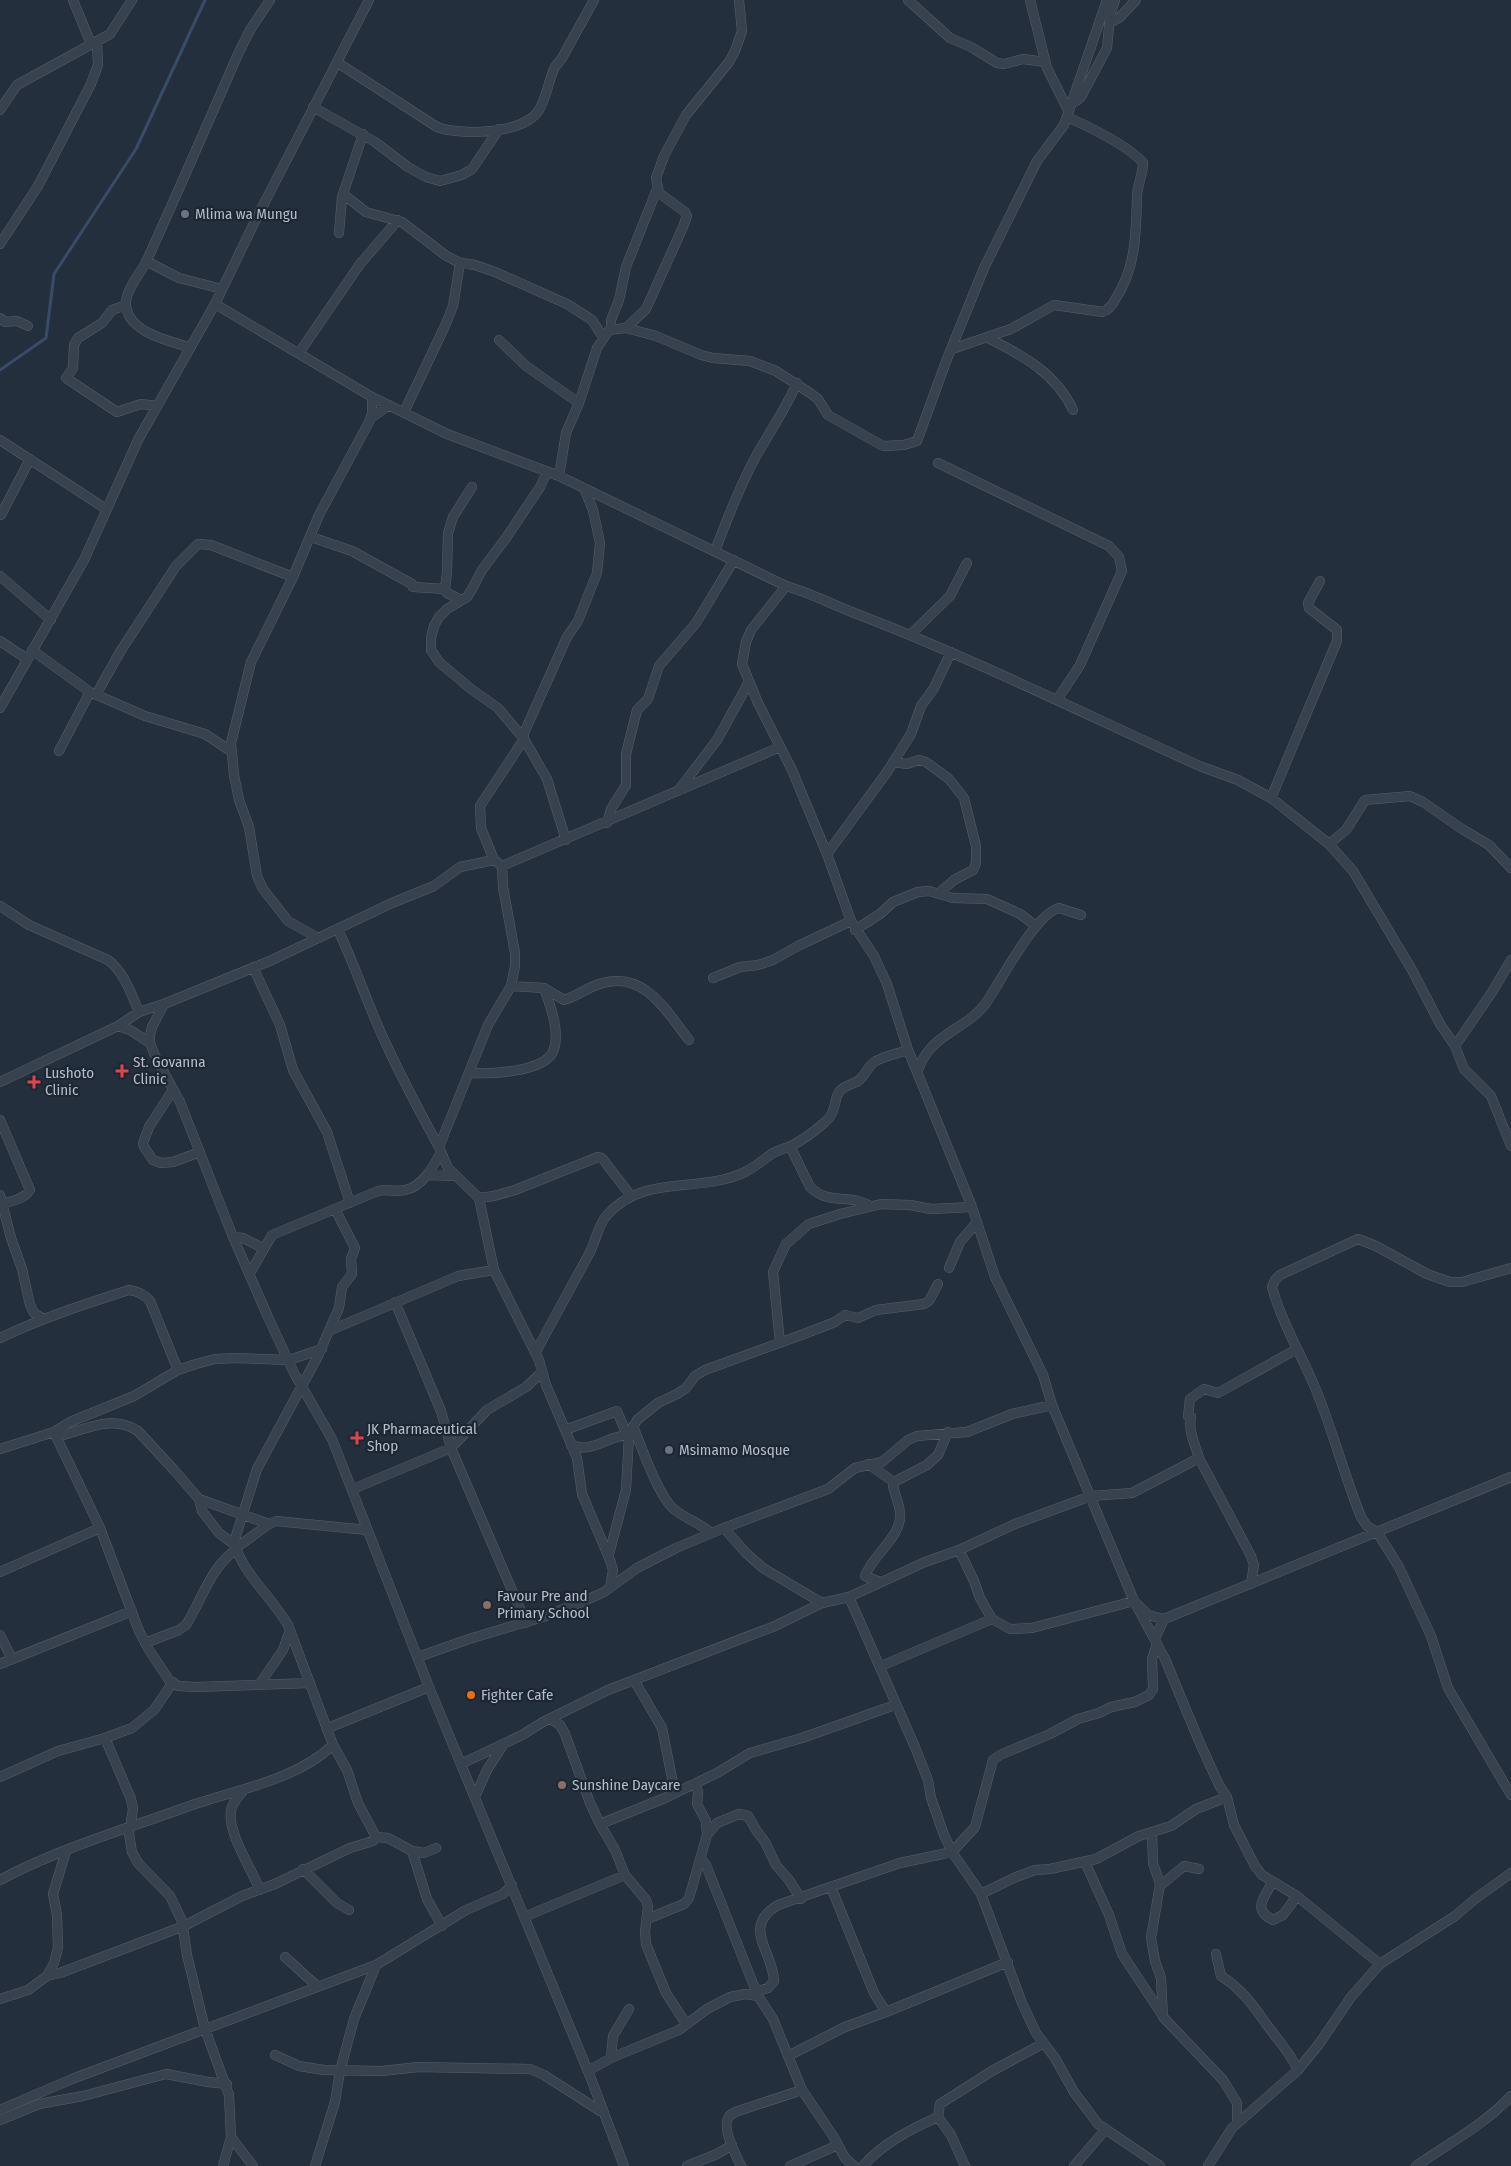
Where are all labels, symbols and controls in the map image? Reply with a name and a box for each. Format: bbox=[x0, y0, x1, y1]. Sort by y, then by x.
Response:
place label: Mlima wa Mungu bbox=[195, 205, 297, 223]
marker: Mlima wa Mungu bbox=[179, 208, 191, 220]
place label: St. Govanna Clinic bbox=[133, 1053, 206, 1088]
place label: Lushoto Clinic bbox=[45, 1064, 94, 1099]
marker: St. Govanna Clinic bbox=[115, 1064, 129, 1078]
marker: Lushoto Clinic bbox=[27, 1075, 41, 1089]
place label: JK Pharmaceutical Shop bbox=[367, 1420, 477, 1455]
marker: JK Pharmaceutical Shop bbox=[351, 1432, 363, 1444]
place label: Msimamo Mosque bbox=[679, 1441, 790, 1459]
marker: Msimamo Mosque bbox=[663, 1444, 675, 1456]
place label: Favour Pre and Primary School bbox=[497, 1587, 589, 1622]
marker: Favour Pre and Primary School bbox=[481, 1599, 493, 1611]
place label: Fighter Cafe bbox=[481, 1686, 553, 1704]
marker: Fighter Cafe bbox=[465, 1689, 477, 1701]
place label: Sunshine Daycare bbox=[572, 1776, 680, 1794]
marker: Sunshine Daycare bbox=[556, 1779, 568, 1791]

